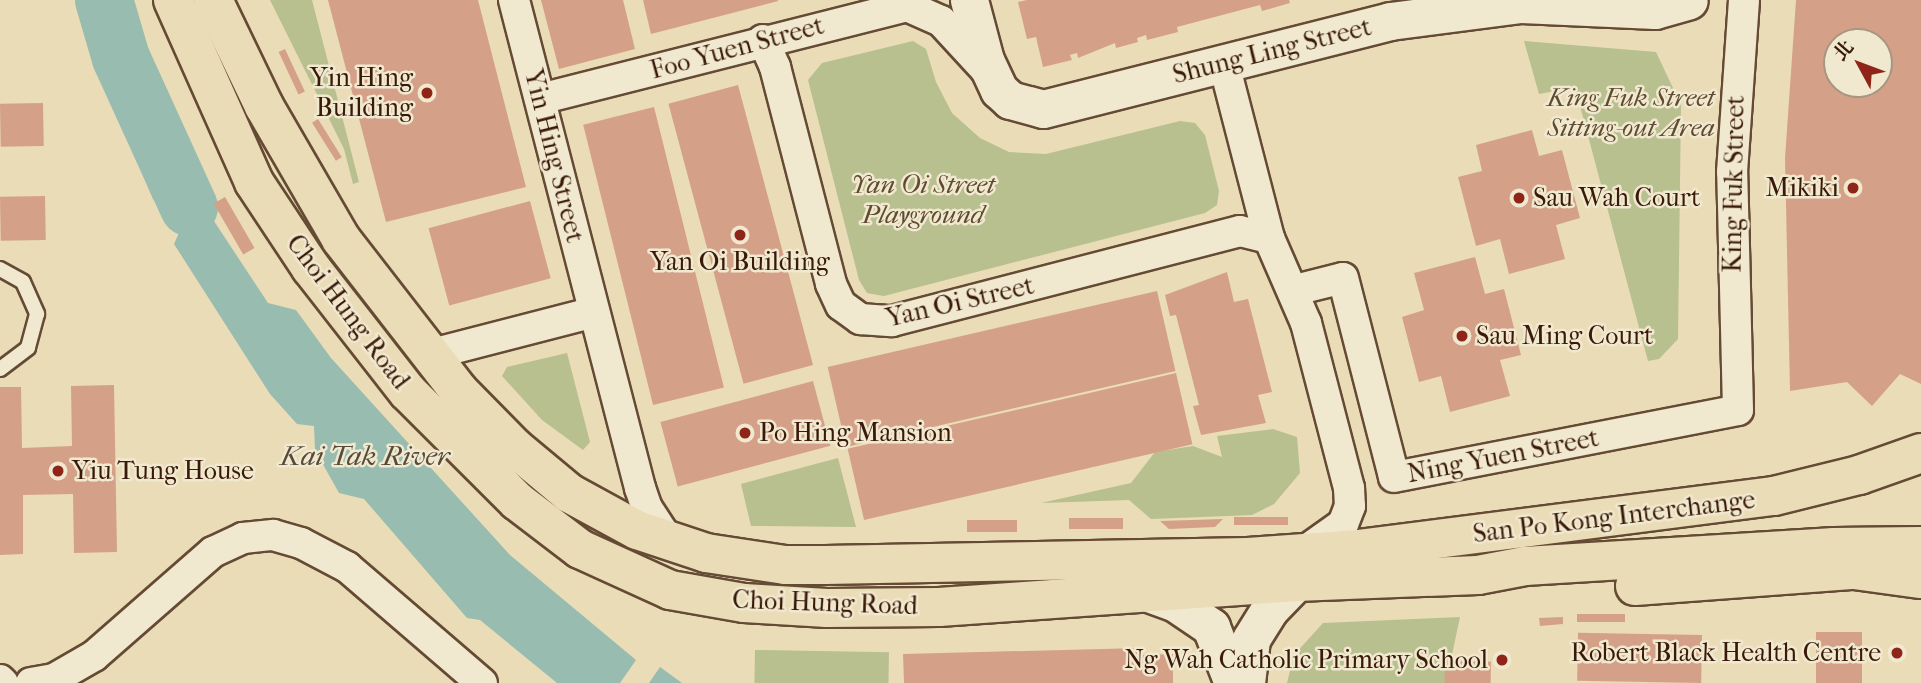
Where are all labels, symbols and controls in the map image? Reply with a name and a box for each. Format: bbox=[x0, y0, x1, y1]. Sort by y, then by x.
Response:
street label: Foo Yuen Street bbox=[647, 10, 827, 86]
street label: Shung Ling Street bbox=[1170, 11, 1374, 91]
north arrow bbox=[1823, 28, 1893, 98]
text: 北 bbox=[1829, 36, 1858, 65]
place label: Yin Hing Building bbox=[310, 62, 413, 124]
street label: Yin Hing Street bbox=[517, 66, 591, 246]
park label: King Fuk Street Sitting-out Area bbox=[1547, 82, 1715, 144]
marker: Yin Hing Building bbox=[419, 85, 435, 101]
street label: King Fuk Street bbox=[1717, 95, 1751, 273]
park label: Yan Oi Street Playground bbox=[851, 169, 995, 230]
place label: Mikiki bbox=[1765, 172, 1839, 204]
marker: Mikiki bbox=[1845, 180, 1861, 196]
place label: Sau Wah Court bbox=[1533, 182, 1700, 214]
marker: Sau Wah Court bbox=[1511, 190, 1527, 206]
marker: Yan Oi Building bbox=[732, 227, 748, 243]
street label: Choi Hung Road bbox=[280, 228, 416, 396]
place label: Yan Oi Building bbox=[650, 246, 830, 278]
street label: Yan Oi Street bbox=[883, 270, 1037, 334]
place label: Sau Ming Court bbox=[1476, 320, 1653, 352]
marker: Sau Ming Court bbox=[1454, 328, 1470, 344]
place label: Po Hing Mansion bbox=[759, 417, 952, 449]
street label: Ning Yuen Street bbox=[1405, 422, 1601, 490]
marker: Po Hing Mansion bbox=[737, 425, 753, 441]
water label: Kai Tak River bbox=[281, 439, 449, 473]
place label: Yiu Tung House bbox=[72, 455, 254, 487]
marker: Yiu Tung House bbox=[50, 463, 66, 479]
street label: San Po Kong Interchange bbox=[1471, 484, 1757, 550]
street label: Choi Hung Road bbox=[732, 584, 918, 622]
place label: Robert Black Health Centre bbox=[1570, 637, 1881, 669]
marker: Robert Black Health Centre bbox=[1887, 643, 1907, 663]
place label: Ng Wah Catholic Primary School bbox=[1124, 644, 1488, 676]
marker: Ng Wah Catholic Primary School bbox=[1494, 652, 1510, 668]

